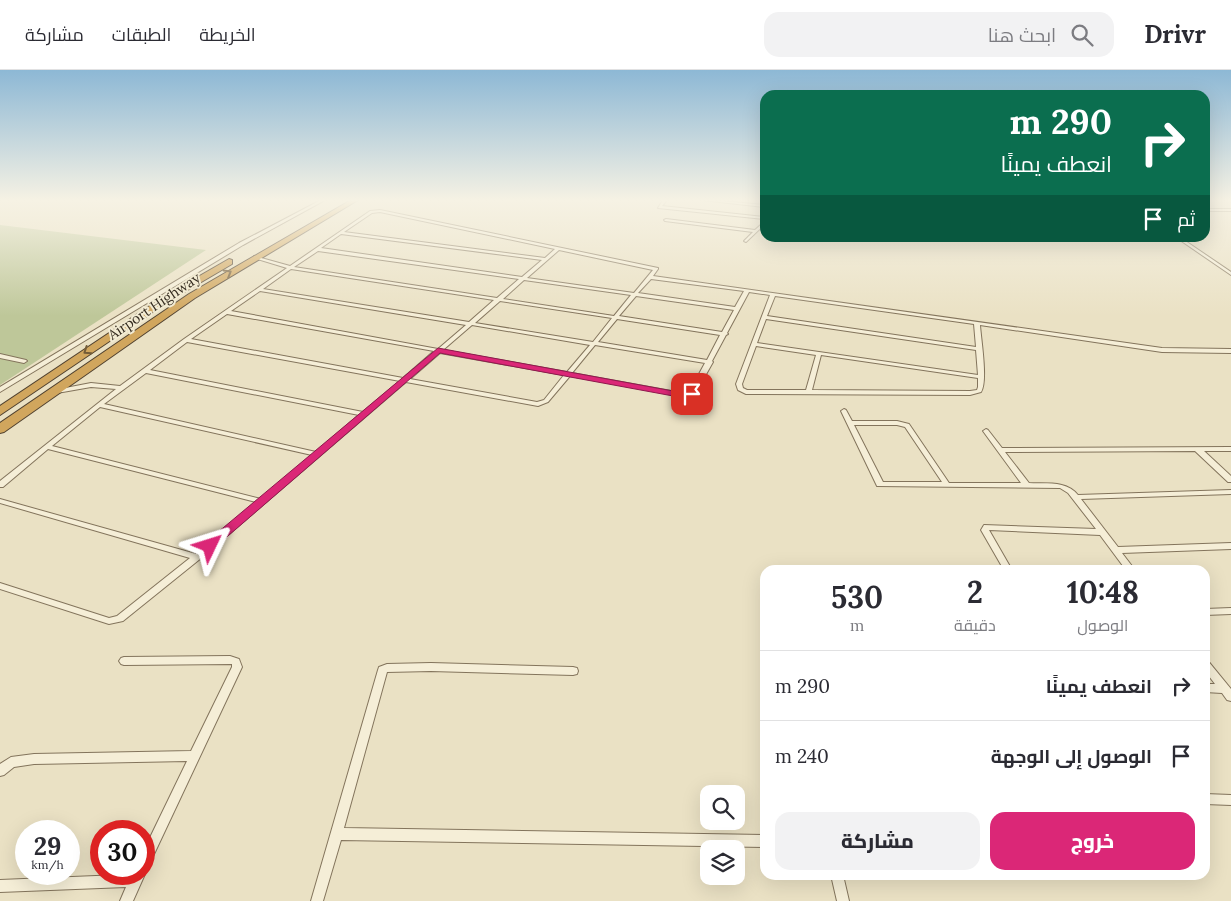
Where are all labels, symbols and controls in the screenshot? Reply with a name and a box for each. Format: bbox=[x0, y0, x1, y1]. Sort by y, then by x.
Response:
search box bbox=[764, 12, 1114, 57]
text: Drivr bbox=[1144, 19, 1206, 50]
icon: search bbox=[1068, 21, 1096, 49]
text: مشاركة bbox=[25, 23, 84, 46]
text: الطبقات bbox=[112, 23, 171, 46]
text: الخريطة bbox=[199, 23, 256, 46]
text: ابحث هنا bbox=[988, 23, 1056, 47]
text: 290 m bbox=[1010, 99, 1112, 144]
icon: right bbox=[1130, 110, 1195, 175]
text: انعطف يمينًا bbox=[1001, 150, 1112, 178]
icon: arrive bbox=[1139, 205, 1167, 233]
text: ثم bbox=[1177, 207, 1195, 231]
street label: Airport Highway bbox=[104, 268, 204, 344]
one-way arrow bbox=[223, 270, 232, 280]
one-way arrow bbox=[84, 345, 93, 354]
pin bbox=[671, 373, 713, 415]
icon: arrive bbox=[678, 380, 706, 408]
position arrow bbox=[183, 519, 235, 571]
text: 2 bbox=[967, 573, 983, 611]
text: 10:48 bbox=[1067, 573, 1139, 611]
text: 530 bbox=[831, 578, 883, 616]
text: m bbox=[850, 615, 864, 635]
text: دقيقة bbox=[954, 615, 996, 635]
text: الوصول bbox=[1077, 615, 1128, 635]
icon: right bbox=[1167, 672, 1195, 700]
text: 290 m bbox=[775, 674, 830, 698]
text: انعطف يمينًا bbox=[1046, 674, 1152, 698]
icon: arrive bbox=[1167, 742, 1195, 770]
text: 240 m bbox=[775, 744, 829, 768]
text: الوصول إلى الوجهة bbox=[991, 744, 1152, 768]
map controls bbox=[700, 785, 745, 885]
button: search bbox=[700, 785, 745, 830]
button: مشاركة bbox=[775, 812, 980, 870]
button: خروج bbox=[990, 812, 1195, 870]
speed limit sign: 30 bbox=[90, 820, 155, 885]
text: 29 bbox=[34, 830, 61, 862]
button: layers bbox=[700, 840, 745, 885]
text: km/h bbox=[31, 857, 64, 872]

